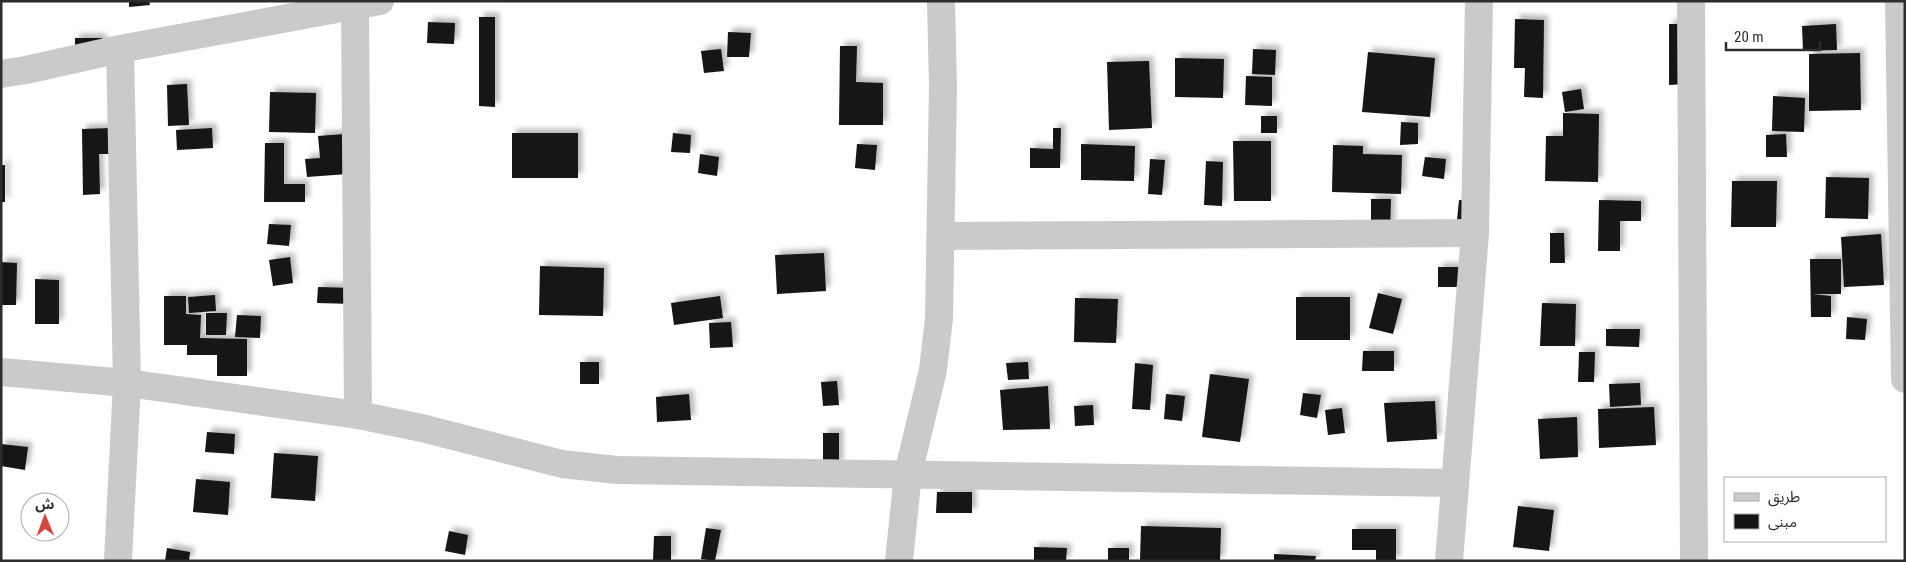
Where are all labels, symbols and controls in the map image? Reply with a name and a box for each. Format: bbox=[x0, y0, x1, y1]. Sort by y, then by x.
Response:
scale bar bbox=[1726, 20, 1820, 52]
text: 20 m bbox=[1734, 28, 1764, 46]
legend bbox=[1724, 477, 1886, 542]
text: طريق bbox=[1768, 488, 1800, 507]
north arrow bbox=[20, 492, 70, 542]
text: ش bbox=[35, 496, 55, 512]
text: مبنى bbox=[1768, 513, 1797, 531]

